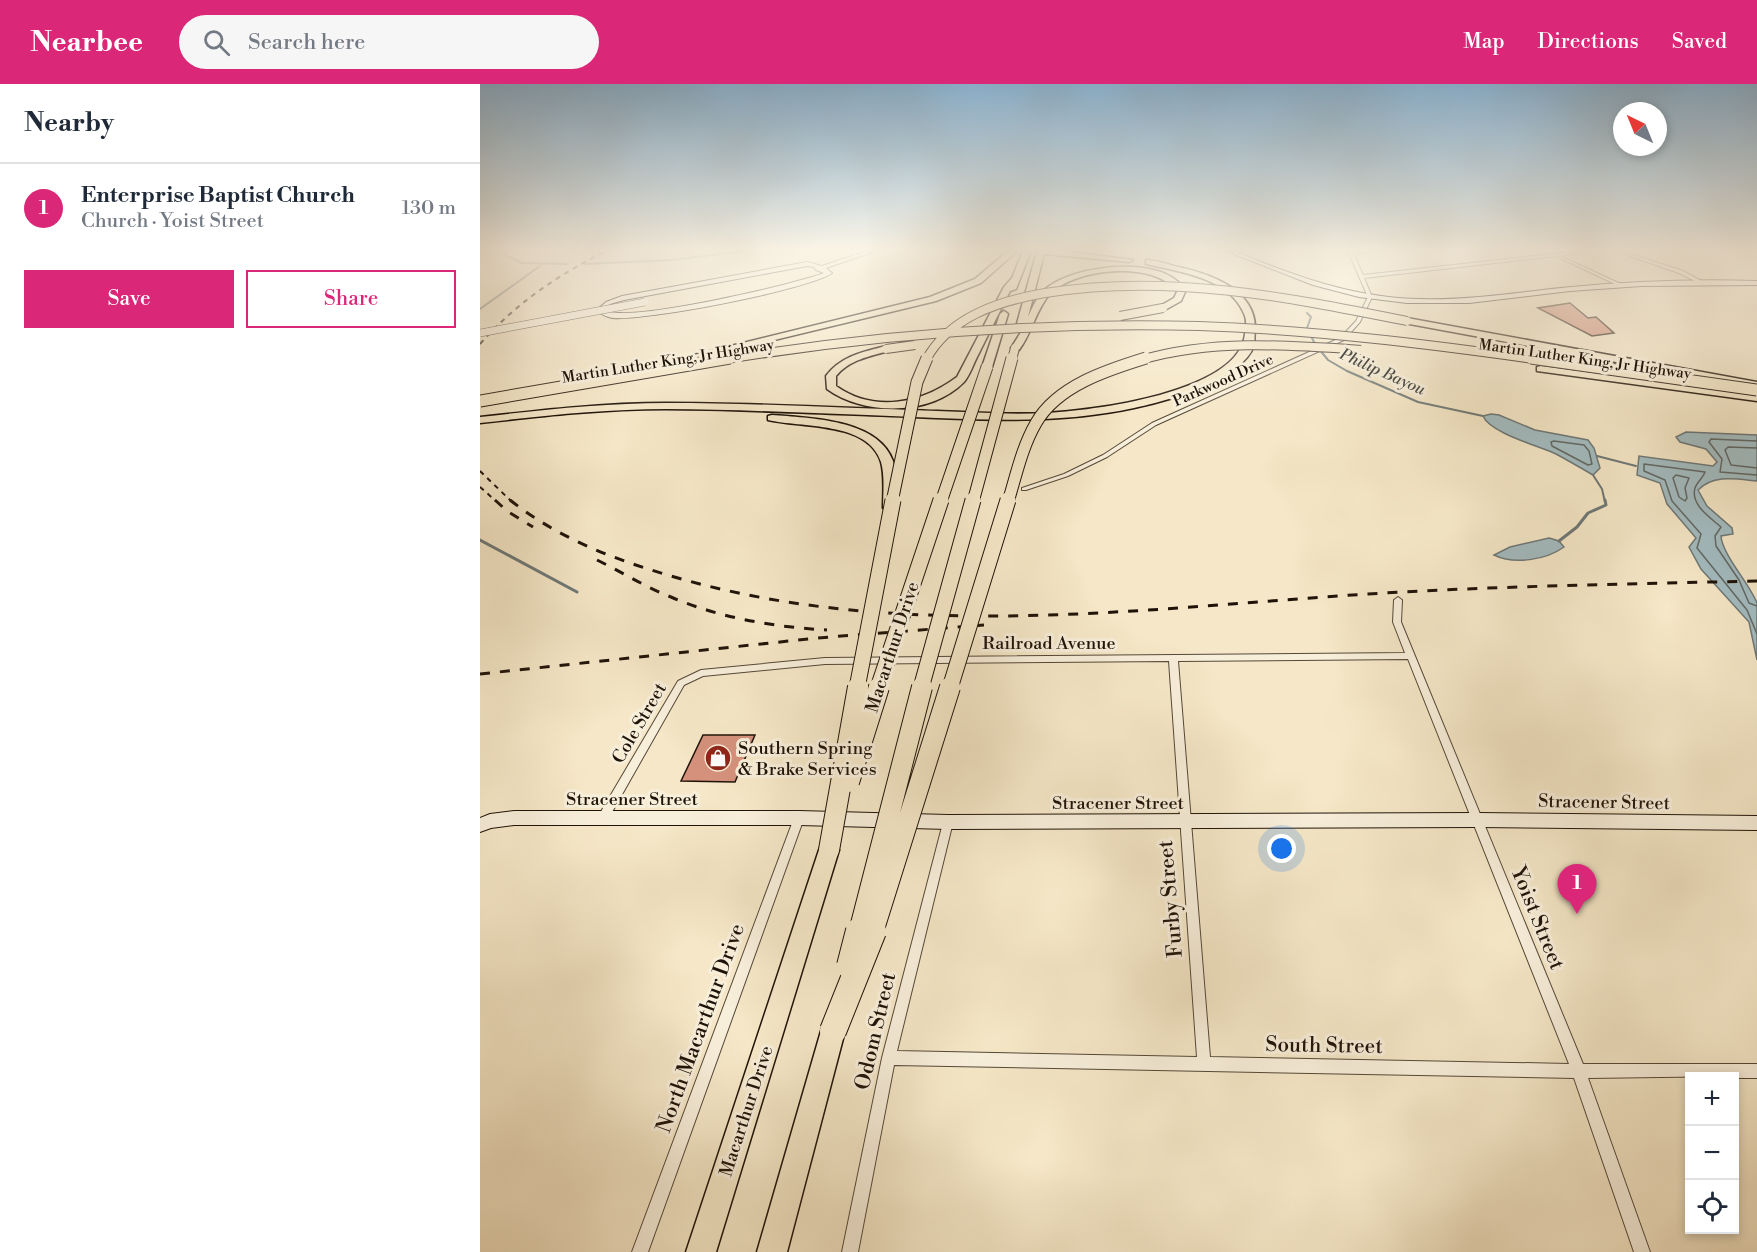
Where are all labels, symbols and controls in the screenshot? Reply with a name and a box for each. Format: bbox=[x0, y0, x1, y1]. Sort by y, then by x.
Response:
search box bbox=[179, 15, 599, 69]
text: Nearbee bbox=[30, 25, 143, 60]
icon: search bbox=[200, 26, 233, 59]
text: Search here bbox=[248, 29, 365, 56]
text: Map bbox=[1463, 29, 1505, 55]
text: Directions bbox=[1538, 29, 1639, 55]
text: Saved bbox=[1672, 29, 1727, 55]
north arrow bbox=[1613, 102, 1667, 156]
text: Nearby bbox=[24, 107, 114, 139]
text: Enterprise Baptist Church bbox=[81, 182, 355, 209]
text: 1 bbox=[39, 196, 48, 221]
text: 130 m bbox=[401, 196, 456, 221]
text: Church · Yoist Street bbox=[81, 209, 264, 234]
button: Save bbox=[24, 270, 234, 328]
button: Share bbox=[246, 270, 456, 328]
street label: Martin Luther King, Jr Highway bbox=[561, 335, 776, 388]
street label: Martin Luther King, Jr Highway bbox=[1477, 335, 1693, 384]
water label: Philip Bayou bbox=[1336, 344, 1429, 400]
street label: Parkwood Drive bbox=[1170, 350, 1276, 411]
street label: Macarthur Drive bbox=[860, 579, 924, 716]
street label: Railroad Avenue bbox=[982, 632, 1116, 655]
street label: Cole Street bbox=[607, 678, 672, 768]
place label: Southern Spring & Brake Services bbox=[738, 737, 877, 781]
shop icon: Southern Spring & Brake Services bbox=[703, 743, 733, 773]
street label: Stracener Street bbox=[566, 788, 699, 811]
street label: Stracener Street bbox=[1538, 790, 1671, 815]
street label: Stracener Street bbox=[1052, 792, 1185, 815]
your location bbox=[1267, 834, 1296, 863]
street label: Furby Street bbox=[1153, 839, 1189, 959]
street label: Yoist Street bbox=[1504, 862, 1570, 974]
pin: 1 bbox=[1558, 864, 1596, 914]
street label: North Macarthur Drive bbox=[650, 920, 750, 1136]
street label: Odom Street bbox=[850, 969, 902, 1093]
street label: South Street bbox=[1265, 1032, 1383, 1060]
street label: Macarthur Drive bbox=[715, 1043, 777, 1179]
map controls bbox=[1685, 1072, 1739, 1234]
button: + bbox=[1685, 1072, 1739, 1126]
button: − bbox=[1685, 1126, 1739, 1180]
button: locate bbox=[1685, 1180, 1739, 1234]

